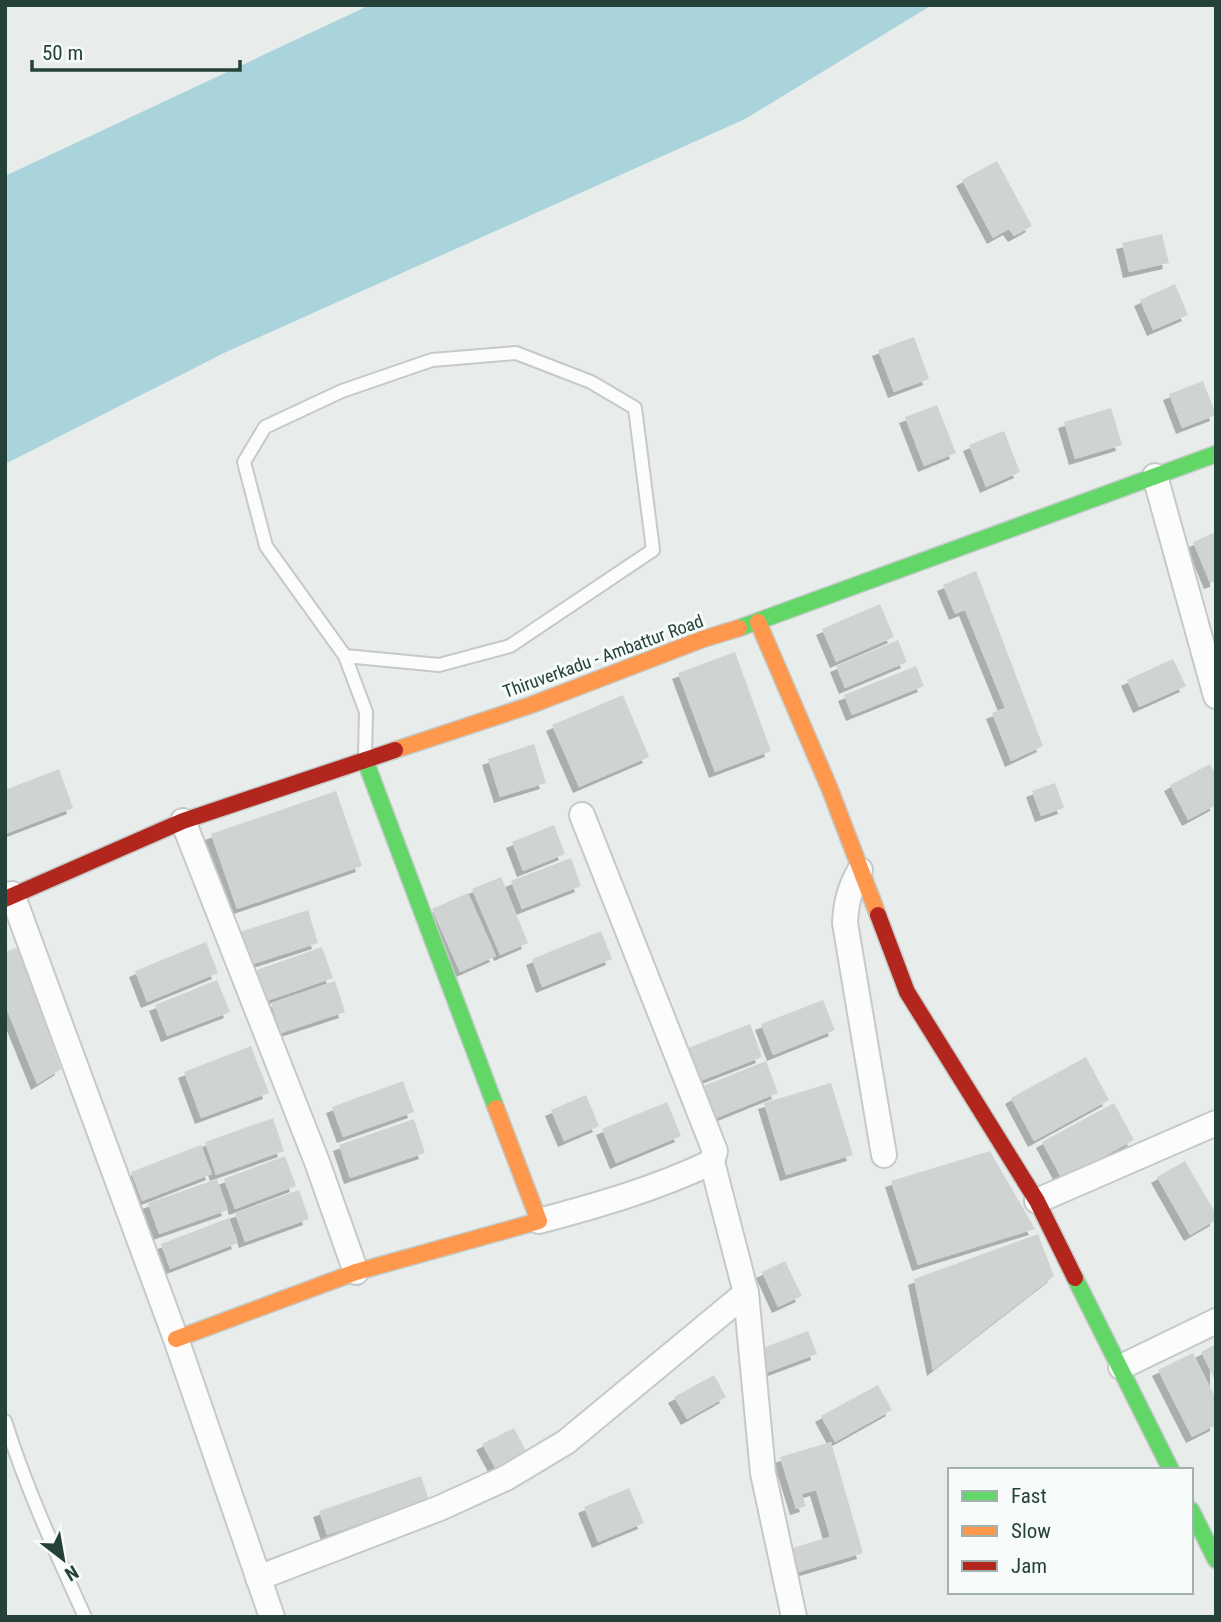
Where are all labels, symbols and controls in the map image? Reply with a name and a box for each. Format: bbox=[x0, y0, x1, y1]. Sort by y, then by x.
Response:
scale bar bbox=[32, 28, 240, 72]
text: 50 m bbox=[42, 41, 83, 65]
street label: Thiruverkadu - Ambattur Road bbox=[500, 610, 706, 702]
legend bbox=[948, 1468, 1193, 1594]
text: Fast bbox=[1011, 1484, 1047, 1508]
text: Slow bbox=[1011, 1519, 1051, 1543]
north arrow bbox=[28, 1524, 98, 1594]
text: Jam bbox=[1011, 1554, 1047, 1578]
text: N bbox=[61, 1560, 82, 1586]

